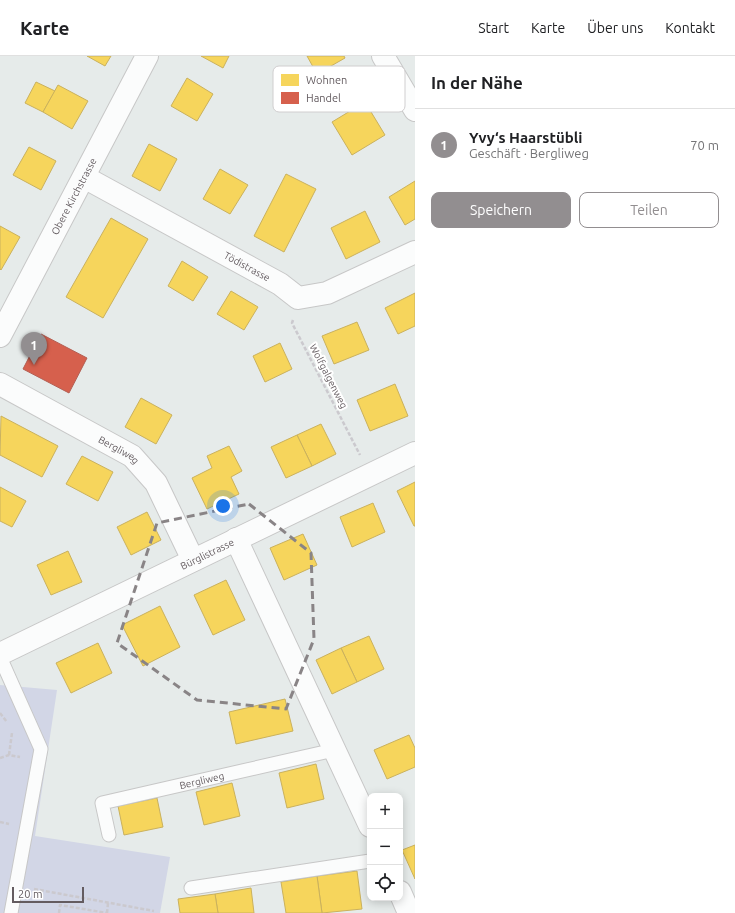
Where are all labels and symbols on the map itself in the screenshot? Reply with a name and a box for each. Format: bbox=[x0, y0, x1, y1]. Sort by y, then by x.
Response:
legend bbox=[273, 66, 405, 112]
text: Wohnen bbox=[306, 74, 347, 86]
text: Handel bbox=[306, 92, 341, 104]
street label: Obere Kirchstrasse bbox=[49, 156, 99, 237]
street label: Tödistrasse bbox=[222, 250, 272, 284]
pin: 1 bbox=[21, 332, 47, 365]
street label: Wolfgalgenweg bbox=[308, 342, 350, 410]
street label: Bergliweg bbox=[97, 434, 141, 466]
your location bbox=[213, 496, 233, 516]
street label: Bürglistrasse bbox=[179, 537, 236, 572]
street label: Bergliweg bbox=[178, 770, 225, 791]
scale bar bbox=[12, 885, 84, 904]

